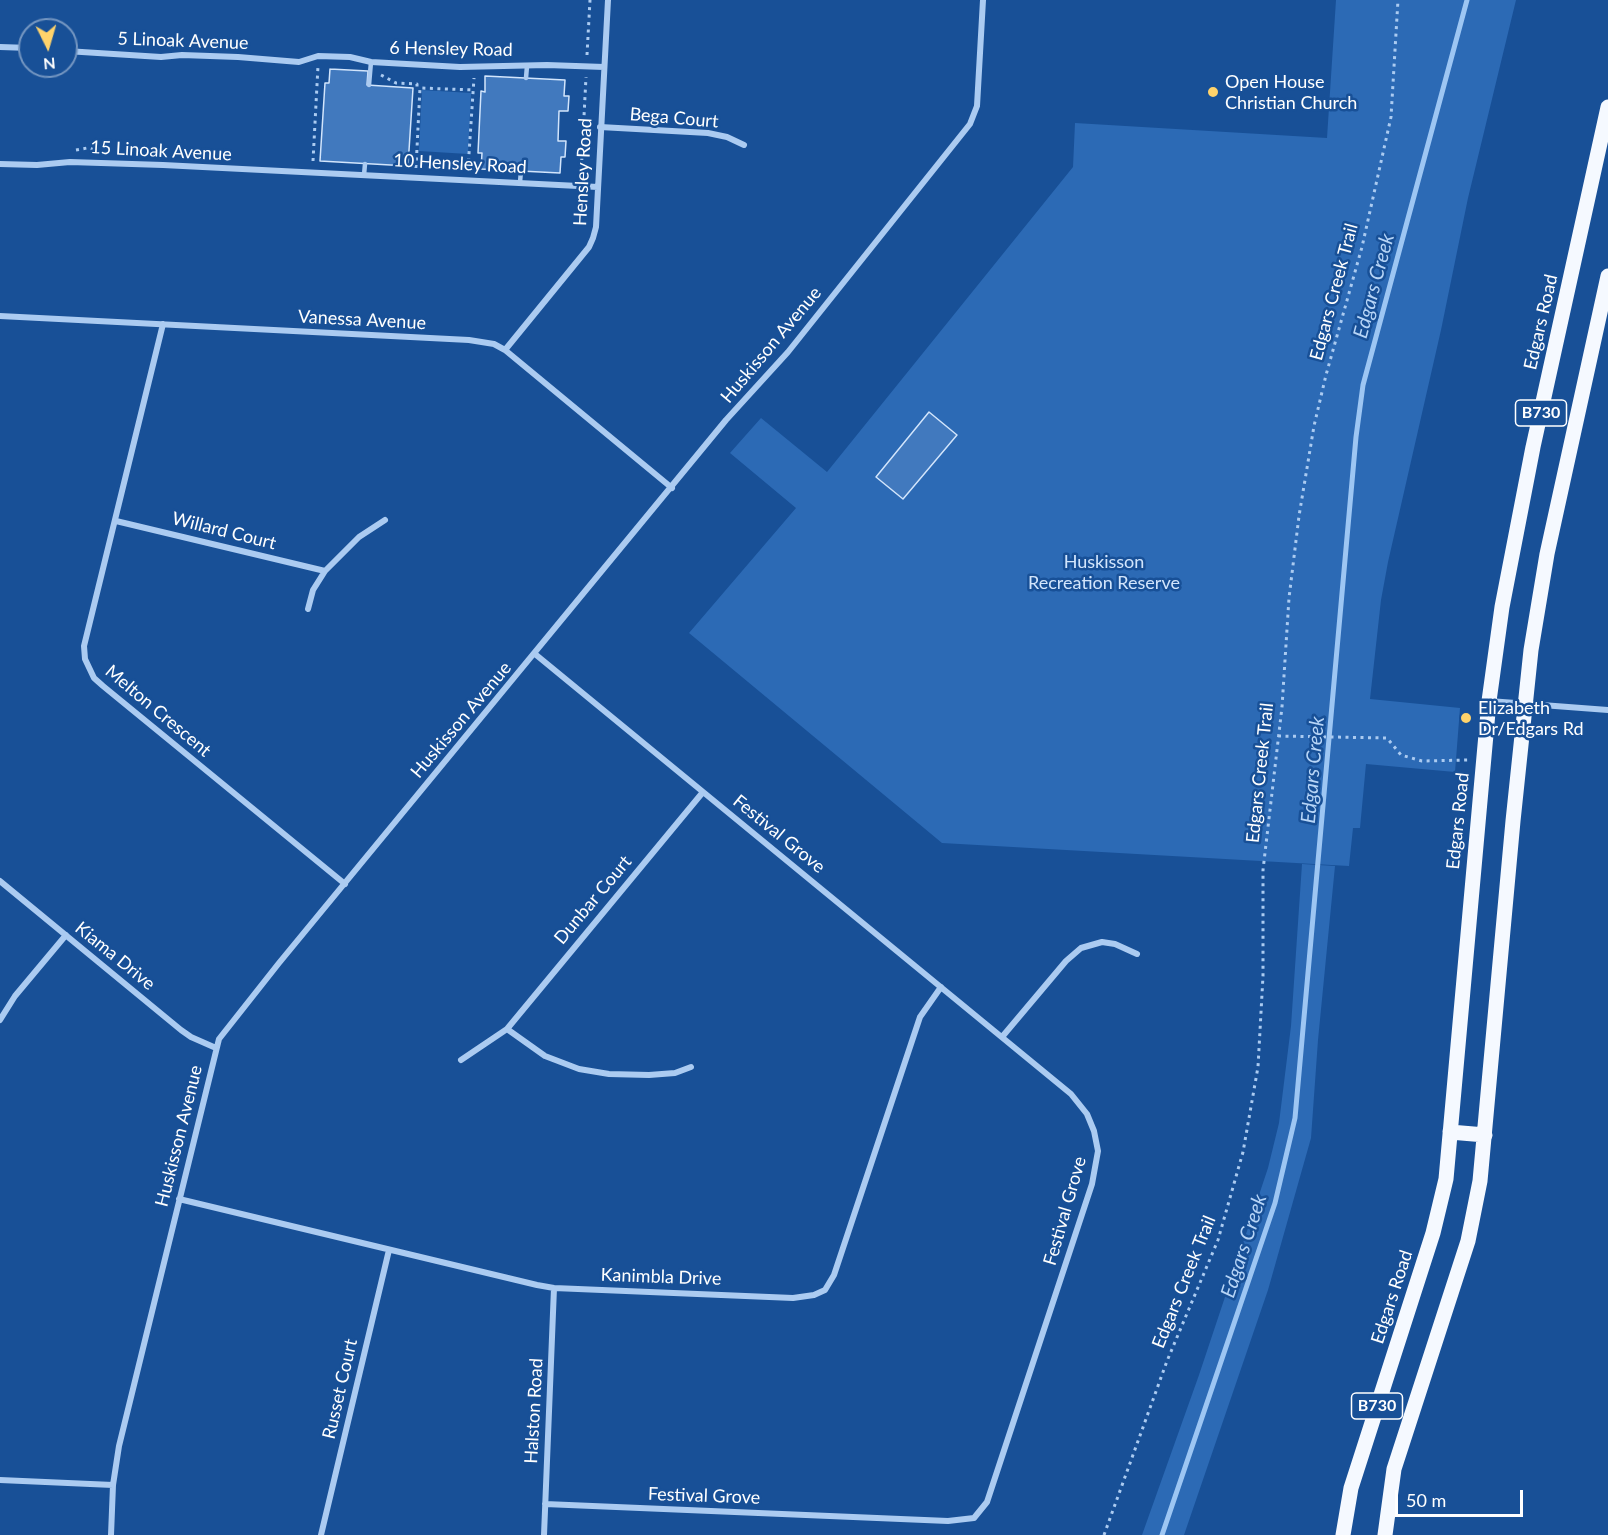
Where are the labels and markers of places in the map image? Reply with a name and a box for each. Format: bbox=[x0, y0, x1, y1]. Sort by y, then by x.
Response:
place label: Open House Christian Church bbox=[1225, 71, 1357, 113]
marker: Open House Christian Church bbox=[1206, 85, 1220, 99]
place label: Elizabeth Dr/Edgars Rd bbox=[1478, 697, 1584, 740]
marker: Elizabeth Dr/Edgars Rd bbox=[1459, 711, 1473, 725]

